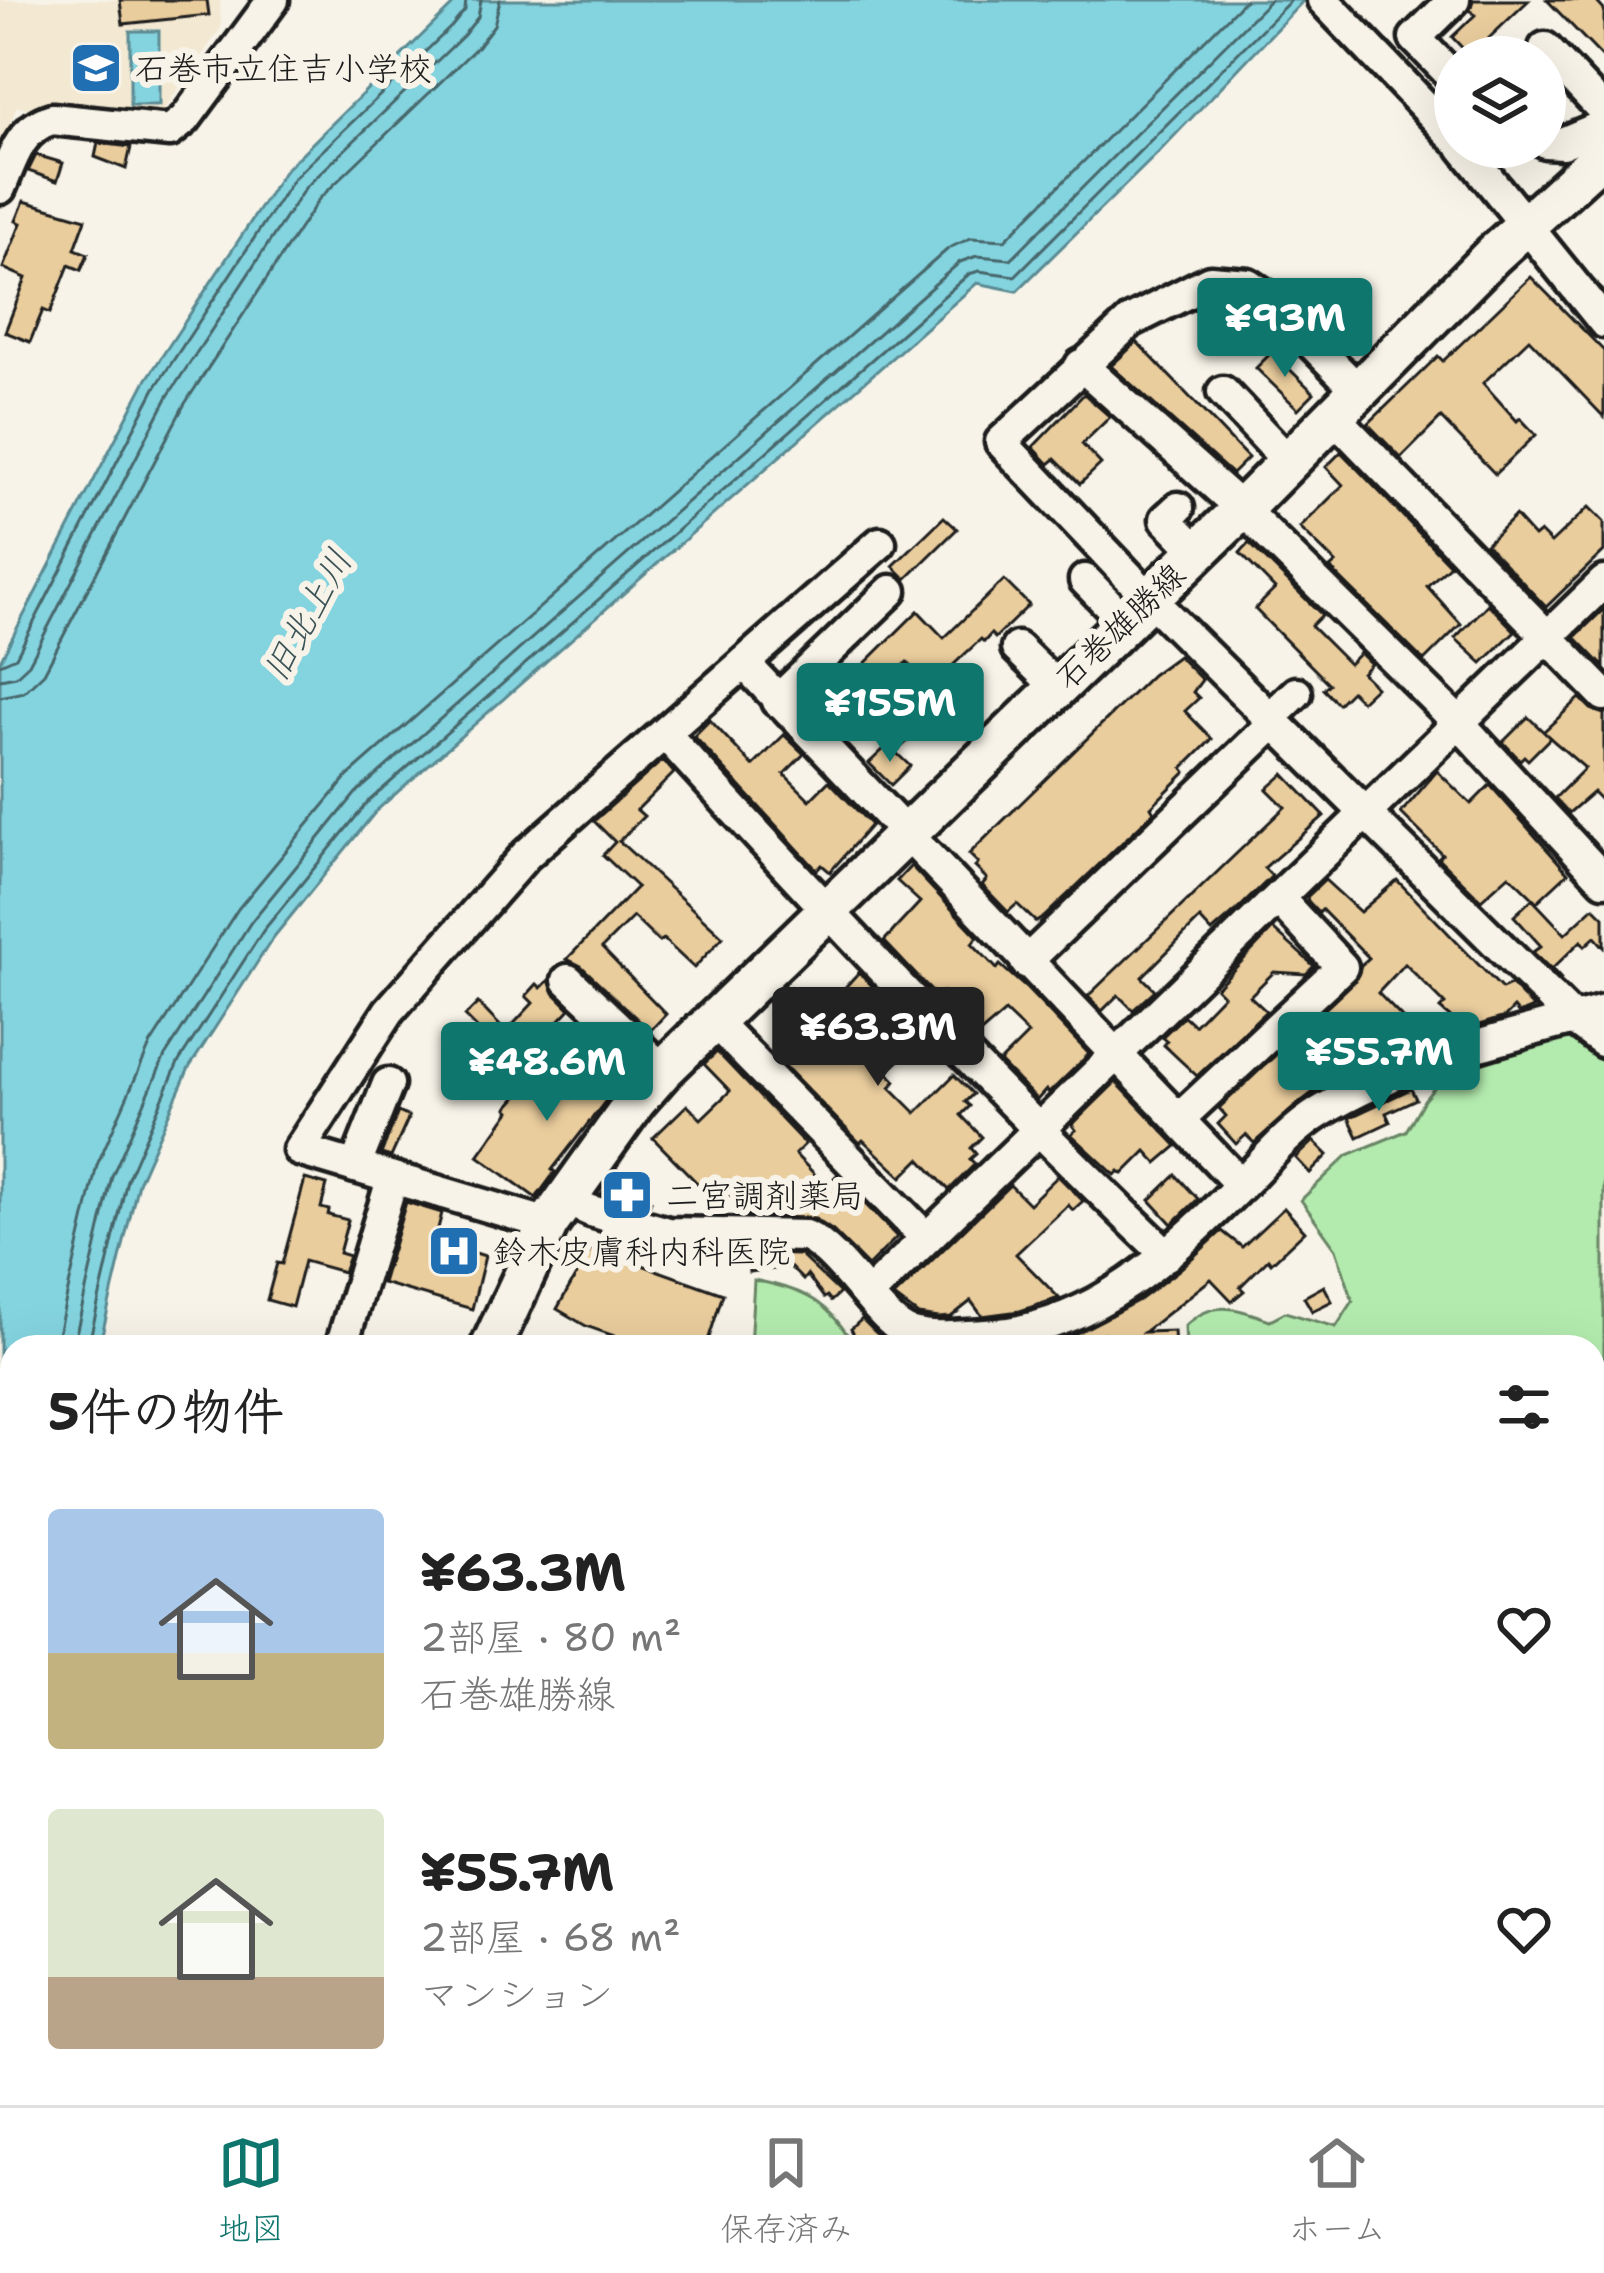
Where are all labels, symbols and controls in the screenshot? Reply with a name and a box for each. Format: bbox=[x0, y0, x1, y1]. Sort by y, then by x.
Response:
map controls bbox=[1434, 36, 1566, 168]
button: layers bbox=[1434, 36, 1566, 168]
school or university icon: 石巻市立住吉小学校 bbox=[68, 40, 124, 96]
place label: 石巻市立住吉小学校 bbox=[135, 46, 432, 91]
pin: ¥93M bbox=[1214, 278, 1356, 380]
text: ¥93M bbox=[1224, 291, 1346, 343]
water label: 旧北上川 bbox=[251, 540, 363, 690]
street label: 石巻雄勝線 bbox=[1045, 553, 1195, 699]
pin: ¥155M bbox=[806, 663, 974, 765]
text: ¥155M bbox=[824, 676, 956, 728]
pin: ¥63.3M bbox=[780, 987, 976, 1089]
text: ¥63.3M bbox=[799, 1000, 957, 1052]
pin: ¥55.7M bbox=[1281, 1012, 1477, 1114]
pin: ¥48.6M bbox=[449, 1022, 645, 1124]
text: ¥55.7M bbox=[1305, 1025, 1453, 1077]
text: ¥48.6M bbox=[468, 1035, 626, 1087]
pharmacy icon: 二宮調剤薬局 bbox=[599, 1167, 655, 1223]
place label: 二宮調剤薬局 bbox=[666, 1173, 864, 1218]
hospital icon: 鈴木皮膚科内科医院 bbox=[426, 1223, 482, 1279]
place label: 鈴木皮膚科内科医院 bbox=[493, 1229, 790, 1274]
icon: filters bbox=[1491, 1374, 1557, 1440]
text: 5件の物件 bbox=[48, 1377, 284, 1445]
text: ¥63.3M bbox=[420, 1538, 626, 1606]
icon: home bbox=[144, 1557, 288, 1701]
icon: heart bbox=[1491, 1596, 1557, 1662]
text: 2部屋 · 80 m² bbox=[420, 1611, 682, 1663]
text: 石巻雄勝線 bbox=[420, 1668, 615, 1720]
text: ¥55.7M bbox=[420, 1838, 614, 1906]
icon: home bbox=[144, 1857, 288, 2001]
icon: heart bbox=[1491, 1896, 1557, 1962]
text: 2部屋 · 68 m² bbox=[420, 1911, 681, 1963]
text: マンション bbox=[420, 1968, 613, 2020]
tab: 地図 bbox=[218, 2130, 284, 2251]
tab: 保存済み bbox=[720, 2130, 852, 2251]
tab: ホーム bbox=[1288, 2130, 1386, 2251]

